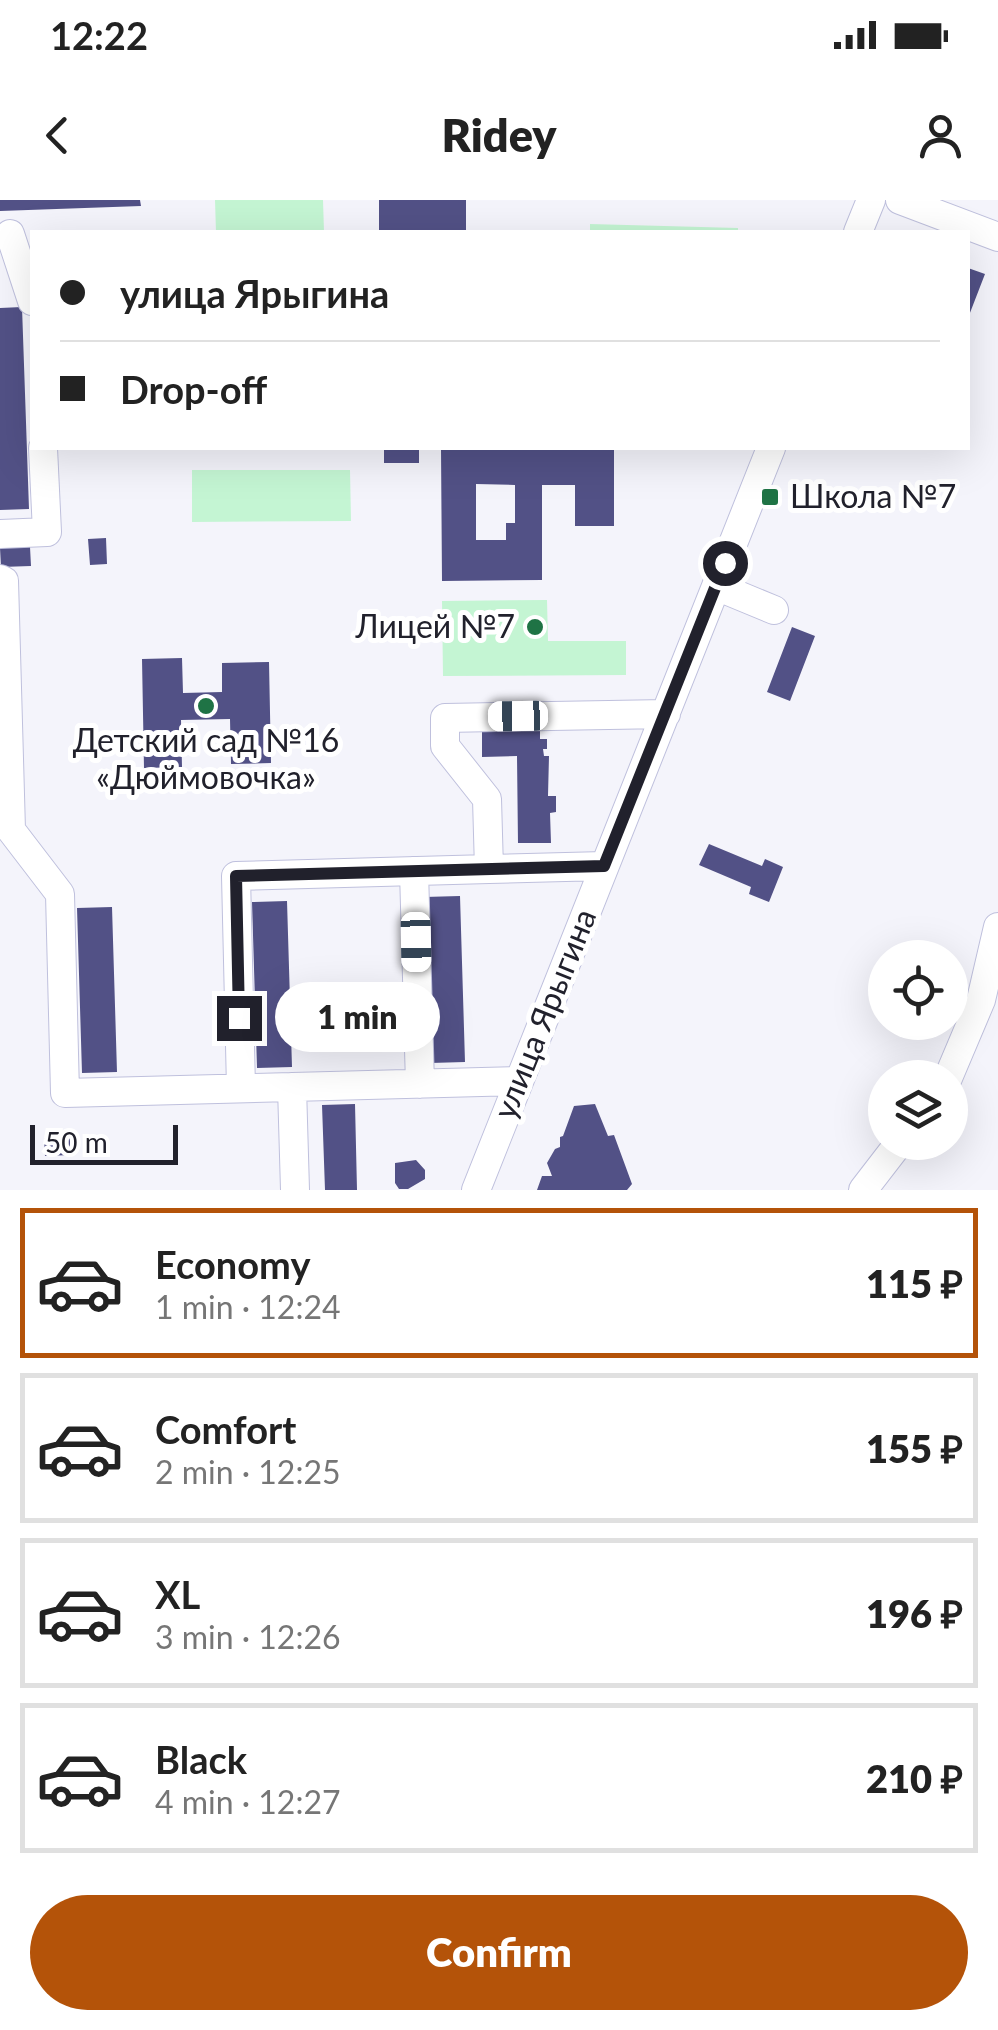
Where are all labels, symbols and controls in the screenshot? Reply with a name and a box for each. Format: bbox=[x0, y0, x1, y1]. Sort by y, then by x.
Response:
text: 12:22 bbox=[50, 12, 148, 58]
icon: back bbox=[30, 108, 85, 163]
text: Ridey bbox=[442, 108, 556, 162]
icon: person bbox=[913, 108, 968, 163]
text: улица Ярыгина bbox=[120, 270, 389, 316]
text: Drop-off bbox=[120, 366, 267, 412]
place label: Школа №7 bbox=[790, 476, 956, 515]
marker: Школа №7 bbox=[759, 486, 781, 508]
route start bbox=[703, 541, 748, 586]
place label: Лицей №7 bbox=[354, 606, 515, 645]
marker: Лицей №7 bbox=[524, 616, 546, 638]
marker: Детский сад №16 «Дюймовочка» bbox=[195, 695, 217, 717]
car bbox=[488, 700, 548, 732]
place label: Детский сад №16 «Дюймовочка» bbox=[73, 720, 339, 796]
street label: улица Ярыгина bbox=[484, 903, 603, 1124]
car bbox=[400, 912, 432, 972]
map controls bbox=[868, 940, 968, 1160]
button: locate bbox=[868, 940, 968, 1040]
callout: 1 min bbox=[274, 983, 439, 1053]
route end bbox=[217, 996, 262, 1041]
text: 1 min bbox=[318, 997, 397, 1036]
button: layers bbox=[868, 1060, 968, 1160]
scale bar bbox=[30, 1120, 178, 1164]
text: 50 m bbox=[45, 1125, 108, 1159]
icon: car bbox=[35, 1238, 125, 1328]
text: Economy bbox=[155, 1241, 310, 1287]
text: 115 ₽ bbox=[866, 1260, 963, 1306]
text: 1 min · 12:24 bbox=[155, 1287, 341, 1326]
icon: car bbox=[35, 1403, 125, 1493]
text: Comfort bbox=[155, 1406, 296, 1452]
text: 155 ₽ bbox=[866, 1425, 963, 1471]
text: 2 min · 12:25 bbox=[155, 1452, 341, 1491]
icon: car bbox=[35, 1568, 125, 1658]
text: XL bbox=[155, 1571, 200, 1617]
text: 196 ₽ bbox=[866, 1590, 963, 1636]
text: 3 min · 12:26 bbox=[155, 1617, 341, 1656]
icon: car bbox=[35, 1733, 125, 1823]
text: Black bbox=[155, 1736, 247, 1782]
text: 210 ₽ bbox=[866, 1755, 963, 1801]
text: 4 min · 12:27 bbox=[155, 1782, 341, 1821]
button: Confirm bbox=[30, 1895, 968, 2010]

